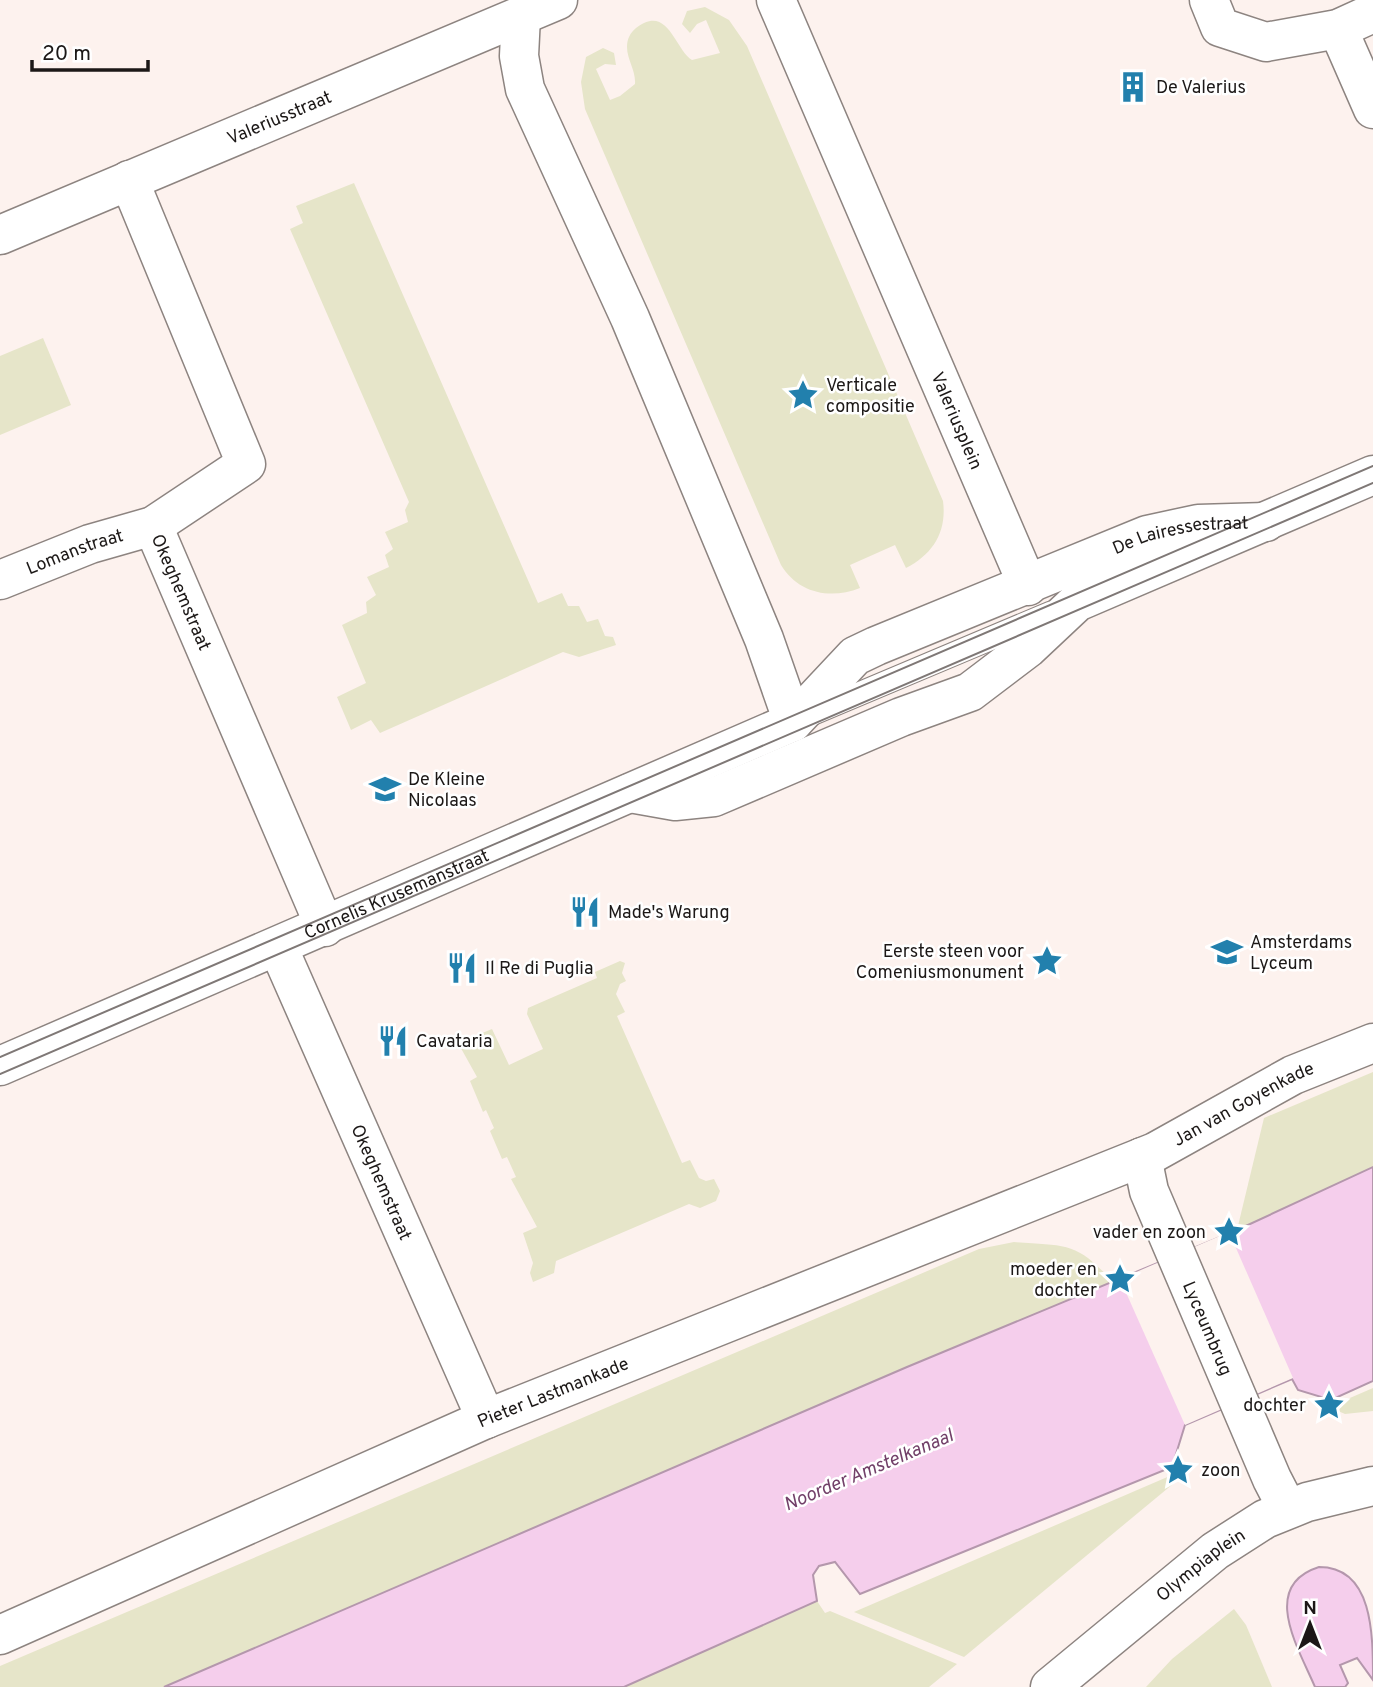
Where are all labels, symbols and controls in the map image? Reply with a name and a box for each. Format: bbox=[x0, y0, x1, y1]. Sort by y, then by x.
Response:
scale bar bbox=[32, 28, 147, 72]
text: 20 m bbox=[42, 41, 91, 68]
building icon: De Valerius bbox=[1116, 70, 1150, 104]
place label: De Valerius bbox=[1156, 77, 1246, 100]
street label: Valeriusstraat bbox=[224, 87, 336, 151]
street label: Valeriusplein bbox=[924, 369, 987, 474]
place label: Verticale compositie bbox=[826, 375, 915, 419]
place icon: Verticale compositie bbox=[786, 378, 820, 412]
street label: De Lairessestraat bbox=[1109, 513, 1249, 561]
street label: Lomanstraat bbox=[23, 525, 126, 581]
street label: Okeghemstraat bbox=[145, 531, 215, 654]
place label: De Kleine Nicolaas bbox=[408, 769, 485, 813]
school or university icon: De Kleine Nicolaas bbox=[368, 772, 402, 806]
street label: Cornelis Krusemanstraat bbox=[301, 845, 493, 946]
restaurant icon: Made's Warung bbox=[568, 895, 602, 929]
place label: Made's Warung bbox=[608, 902, 730, 925]
place label: Amsterdams Lyceum bbox=[1250, 932, 1352, 976]
school or university icon: Amsterdams Lyceum bbox=[1210, 935, 1244, 969]
place label: Eerste steen voor Comeniusmonument bbox=[856, 941, 1024, 985]
place icon: Eerste steen voor Comeniusmonument bbox=[1030, 944, 1064, 978]
restaurant icon: Il Re di Puglia bbox=[445, 951, 479, 985]
place label: Il Re di Puglia bbox=[485, 958, 593, 981]
restaurant icon: Cavataria bbox=[376, 1024, 410, 1058]
place label: Cavataria bbox=[416, 1031, 492, 1054]
street label: Jan van Goyenkade bbox=[1170, 1058, 1318, 1153]
street label: Okeghemstraat bbox=[345, 1121, 416, 1244]
place icon: vader en zoon bbox=[1212, 1215, 1246, 1249]
place label: vader en zoon bbox=[1093, 1222, 1206, 1245]
place label: moeder en dochter bbox=[1010, 1259, 1097, 1303]
place icon: moeder en dochter bbox=[1103, 1262, 1137, 1296]
street label: Lyceumbrug bbox=[1176, 1278, 1237, 1379]
street label: Pieter Lastmankade bbox=[474, 1353, 633, 1434]
place icon: dochter bbox=[1312, 1388, 1346, 1422]
place label: dochter bbox=[1243, 1395, 1306, 1418]
water label: Noorder Amstelkanaal bbox=[780, 1424, 958, 1517]
place icon: zoon bbox=[1161, 1453, 1195, 1487]
place label: zoon bbox=[1201, 1460, 1240, 1483]
street label: Olympiaplein bbox=[1152, 1524, 1250, 1608]
north arrow bbox=[1275, 1589, 1345, 1659]
text: N bbox=[1303, 1597, 1317, 1621]

